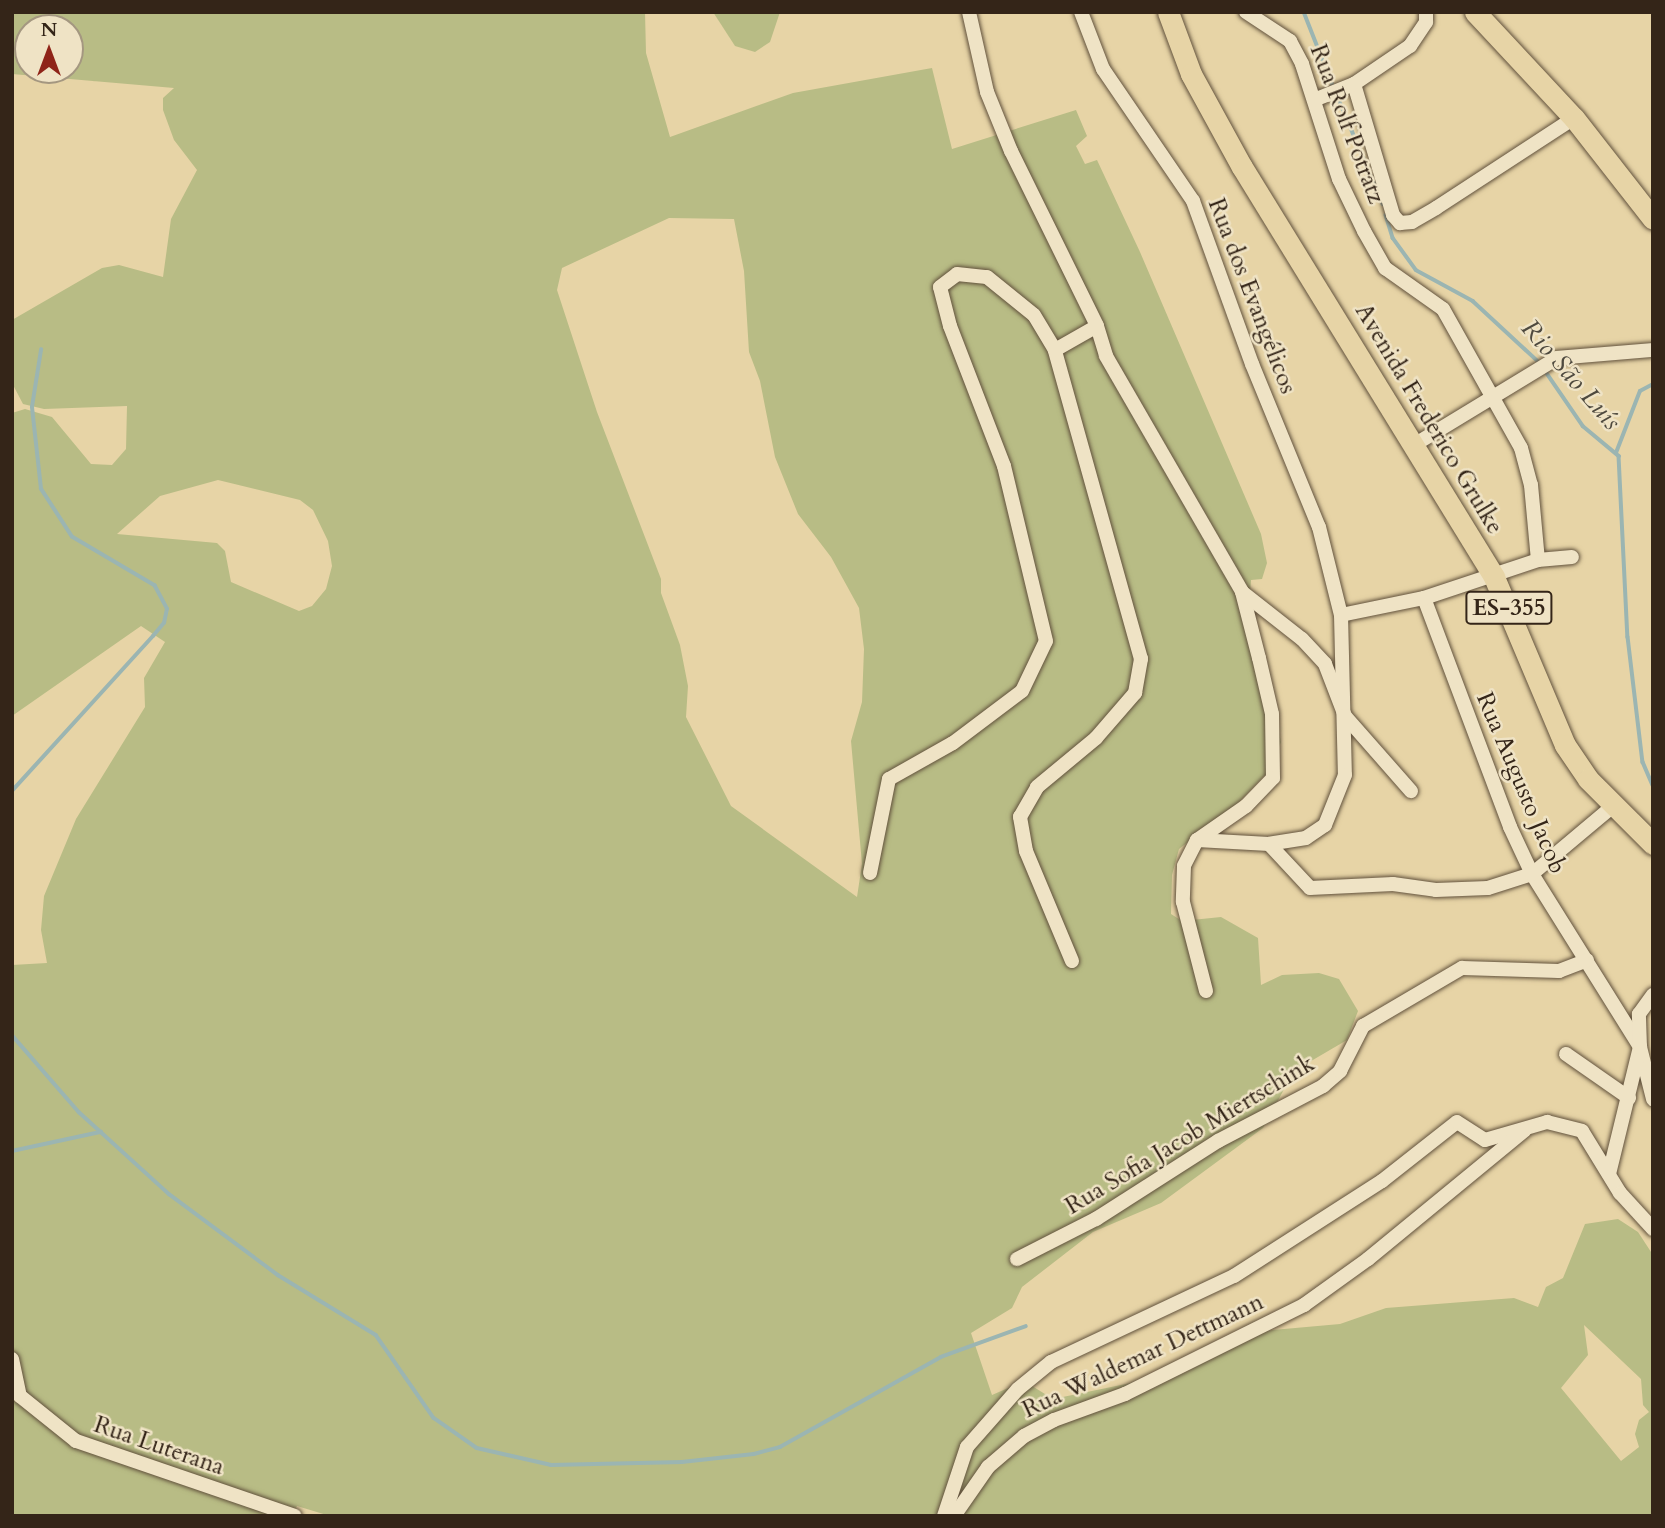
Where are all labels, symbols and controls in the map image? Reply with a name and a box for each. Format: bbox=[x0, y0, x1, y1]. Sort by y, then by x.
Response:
north arrow bbox=[14, 14, 84, 84]
text: N bbox=[41, 17, 57, 43]
street label: Rua Rolf Potratz bbox=[1303, 40, 1391, 208]
street label: Rua dos Evangélicos bbox=[1201, 194, 1303, 398]
street label: Avenida Frederico Grulke bbox=[1349, 299, 1509, 539]
water label: Rio São Luís bbox=[1515, 313, 1627, 437]
road number: ES-355 bbox=[1465, 588, 1553, 628]
street label: Rua Augusto Jacob bbox=[1470, 688, 1572, 878]
street label: Rua Sofia Jacob Miertschink bbox=[1060, 1049, 1320, 1221]
street label: Rua Waldemar Dettmann bbox=[1018, 1287, 1268, 1425]
street label: Rua Luterana bbox=[90, 1410, 228, 1482]

